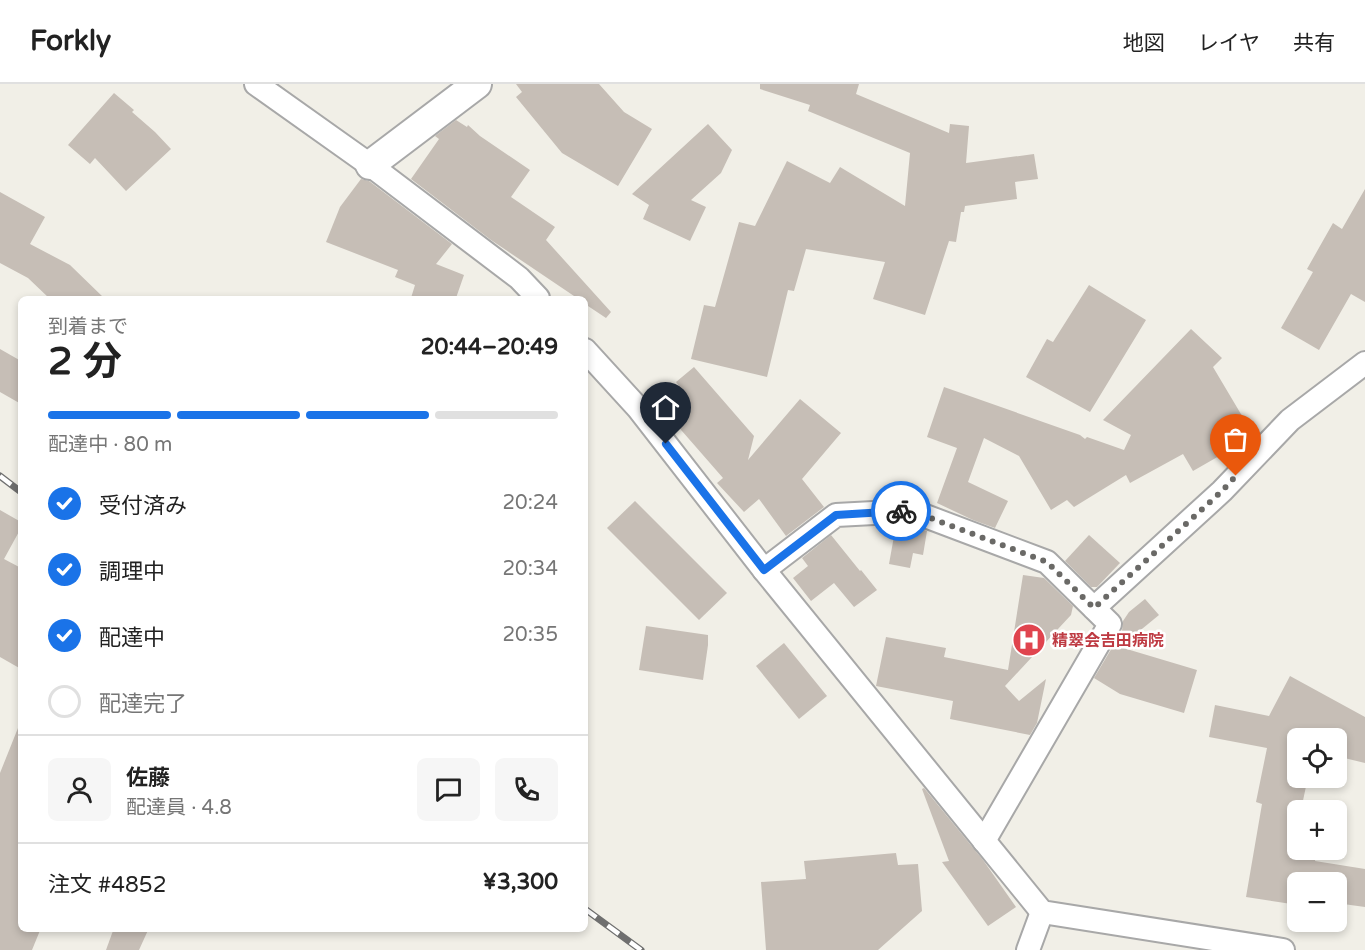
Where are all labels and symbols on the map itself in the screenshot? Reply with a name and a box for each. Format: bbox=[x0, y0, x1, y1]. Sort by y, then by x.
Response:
pin bbox=[640, 382, 691, 444]
pin bbox=[1210, 414, 1261, 476]
courier bbox=[871, 481, 931, 541]
hospital icon: 精翠会吉田病院 bbox=[1011, 622, 1047, 658]
place label: 精翠会吉田病院 bbox=[1052, 631, 1164, 651]

